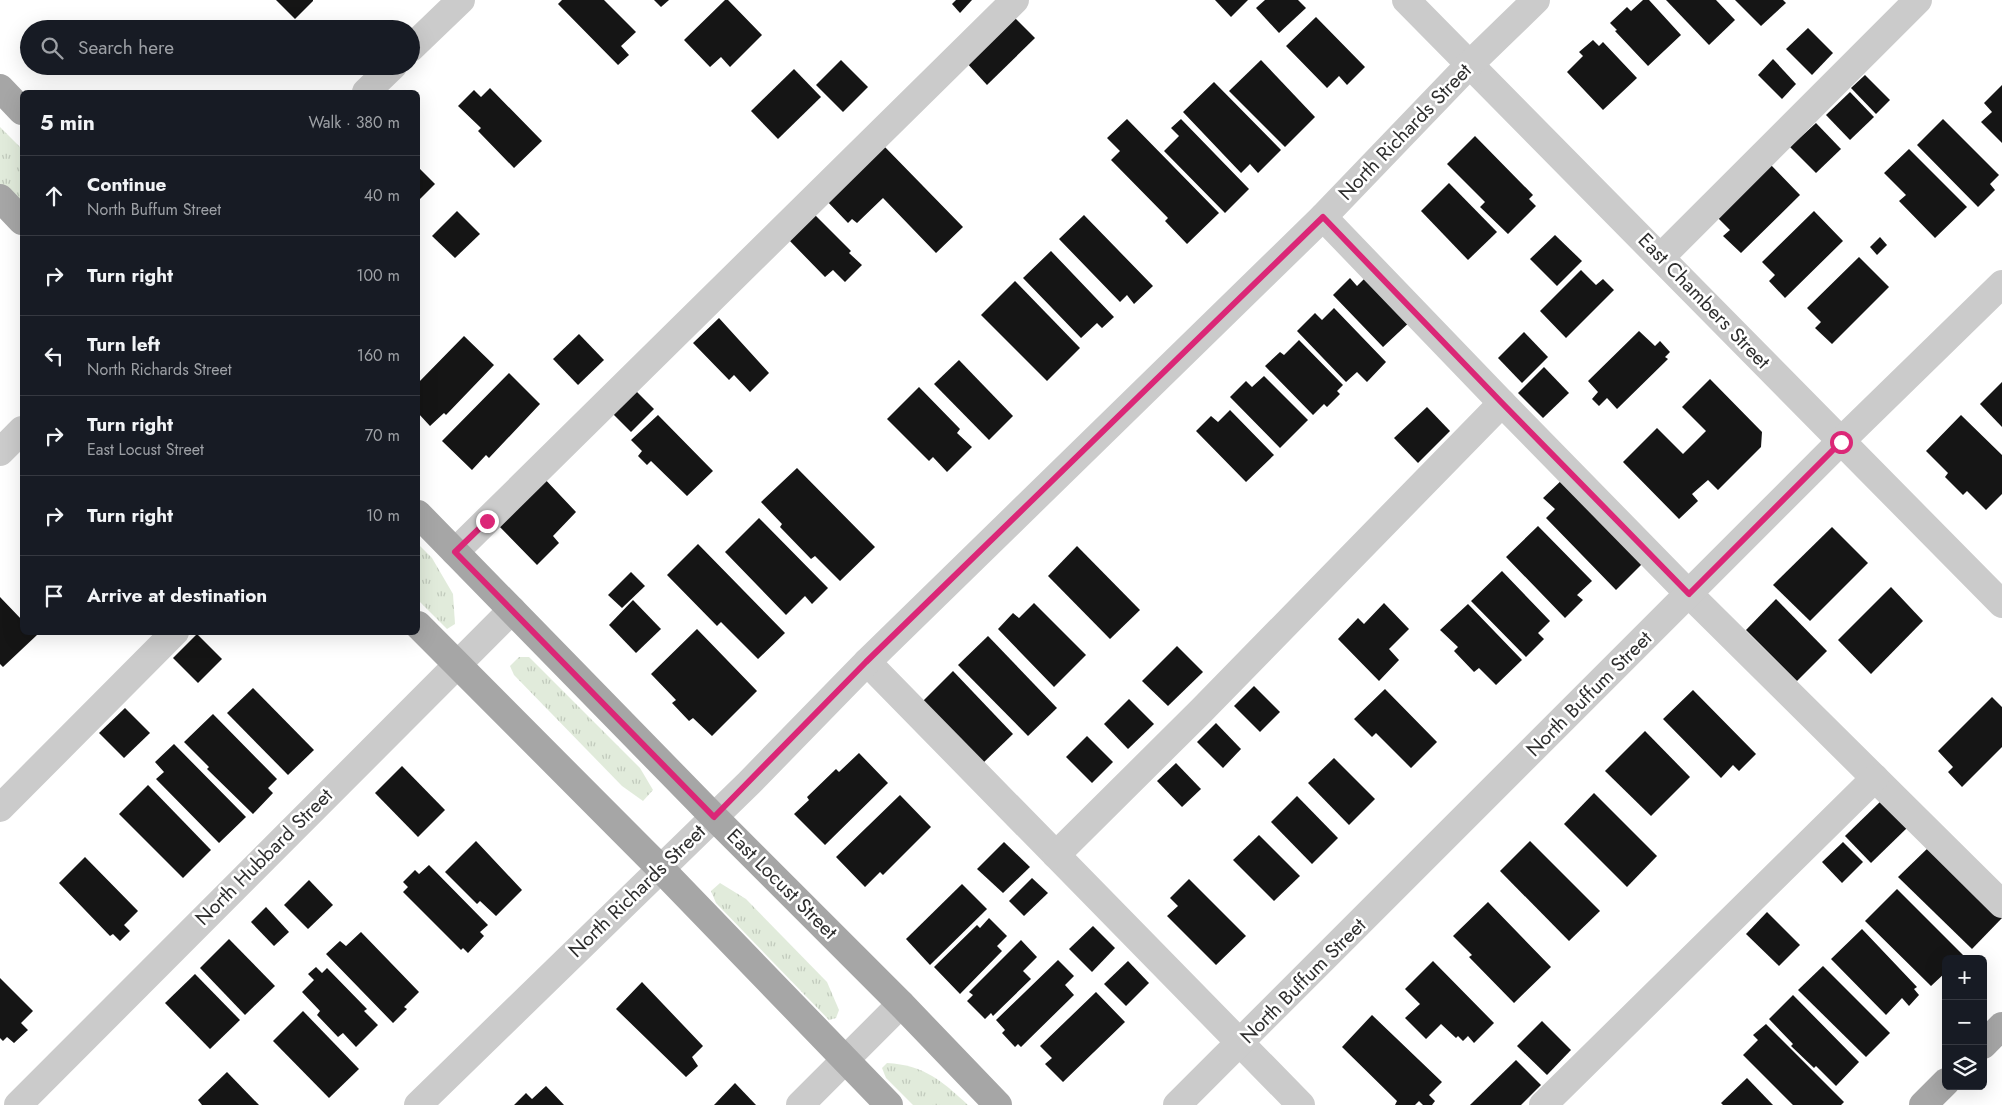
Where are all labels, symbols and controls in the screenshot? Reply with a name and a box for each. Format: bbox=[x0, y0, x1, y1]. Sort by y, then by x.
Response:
search box bbox=[20, 20, 420, 75]
icon: search bbox=[38, 34, 66, 62]
text: Search here bbox=[78, 34, 174, 61]
street label: North Richards Street bbox=[1332, 57, 1478, 207]
text: 5 min bbox=[40, 108, 95, 138]
text: Walk · 380 m bbox=[309, 111, 400, 134]
text: Continue bbox=[87, 171, 166, 198]
icon: ahead bbox=[40, 182, 68, 210]
text: 40 m bbox=[364, 184, 400, 207]
text: North Buffum Street bbox=[87, 198, 221, 221]
street label: East Chambers Street bbox=[1631, 226, 1777, 376]
icon: right bbox=[40, 262, 68, 290]
text: Turn right bbox=[87, 262, 173, 289]
text: 100 m bbox=[356, 264, 400, 287]
text: Turn left bbox=[87, 331, 160, 358]
icon: left bbox=[40, 342, 68, 370]
text: 160 m bbox=[357, 344, 400, 367]
text: North Richards Street bbox=[87, 358, 232, 381]
text: Turn right bbox=[87, 411, 173, 438]
icon: right bbox=[40, 422, 68, 450]
text: 70 m bbox=[365, 424, 400, 447]
route start bbox=[1830, 431, 1853, 454]
text: East Locust Street bbox=[87, 438, 204, 461]
icon: right bbox=[40, 502, 68, 530]
text: Turn right bbox=[87, 502, 173, 529]
text: 10 m bbox=[366, 504, 400, 527]
route end bbox=[476, 510, 499, 533]
icon: arrive bbox=[40, 582, 68, 610]
text: Arrive at destination bbox=[87, 582, 267, 609]
street label: North Buffum Street bbox=[1520, 624, 1659, 763]
street label: North Hubbard Street bbox=[189, 782, 339, 932]
street label: North Richards Street bbox=[562, 818, 712, 964]
street label: East Locust Street bbox=[720, 822, 844, 946]
street label: North Buffum Street bbox=[1234, 911, 1373, 1050]
map controls bbox=[1942, 955, 1987, 1090]
button: + bbox=[1942, 955, 1987, 1000]
button: − bbox=[1942, 1000, 1987, 1045]
button: layers bbox=[1942, 1045, 1987, 1090]

